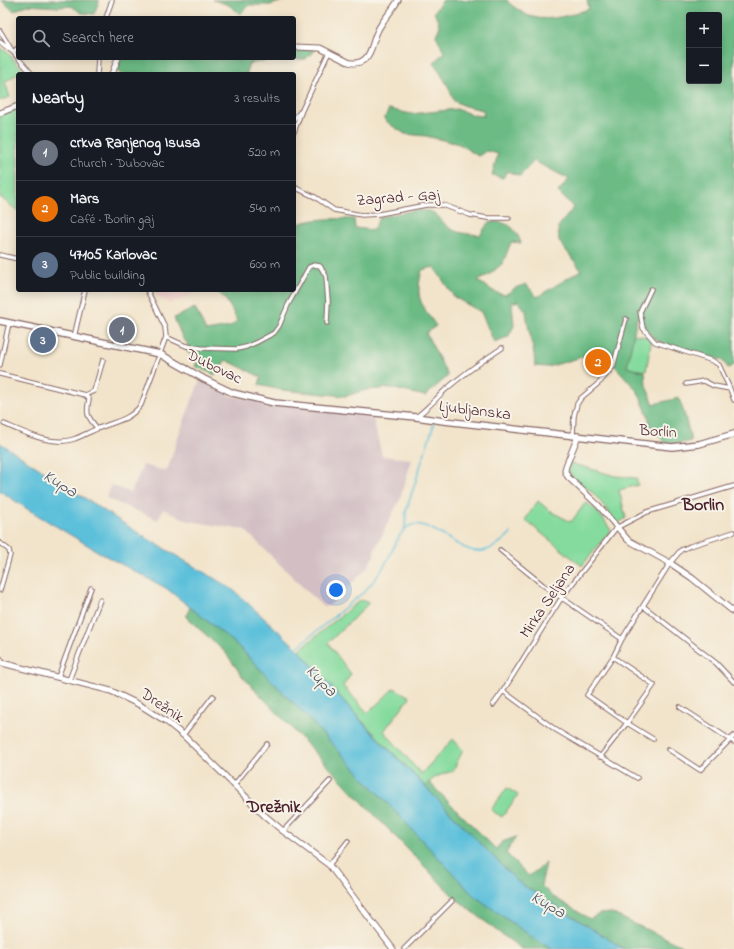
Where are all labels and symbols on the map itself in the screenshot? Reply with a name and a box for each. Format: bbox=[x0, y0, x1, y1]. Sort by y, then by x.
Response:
street label: Zagrad - Gaj bbox=[356, 183, 441, 213]
pin: 1 bbox=[109, 315, 135, 345]
pin: 3 bbox=[30, 325, 56, 355]
street label: Dubovac bbox=[181, 343, 247, 391]
pin: 2 bbox=[585, 347, 611, 377]
street label: Ljubljanska bbox=[438, 395, 512, 427]
street label: Borlin bbox=[637, 419, 678, 445]
water label: Kupa bbox=[38, 464, 83, 505]
district label: Borlin bbox=[681, 493, 724, 519]
street label: Mirka Seljana bbox=[514, 559, 582, 643]
your location bbox=[326, 580, 346, 600]
water label: Kupa bbox=[299, 659, 343, 703]
street label: Drežnik bbox=[134, 682, 190, 730]
district label: Drežnik bbox=[246, 795, 302, 821]
water label: Kupa bbox=[526, 885, 571, 925]

